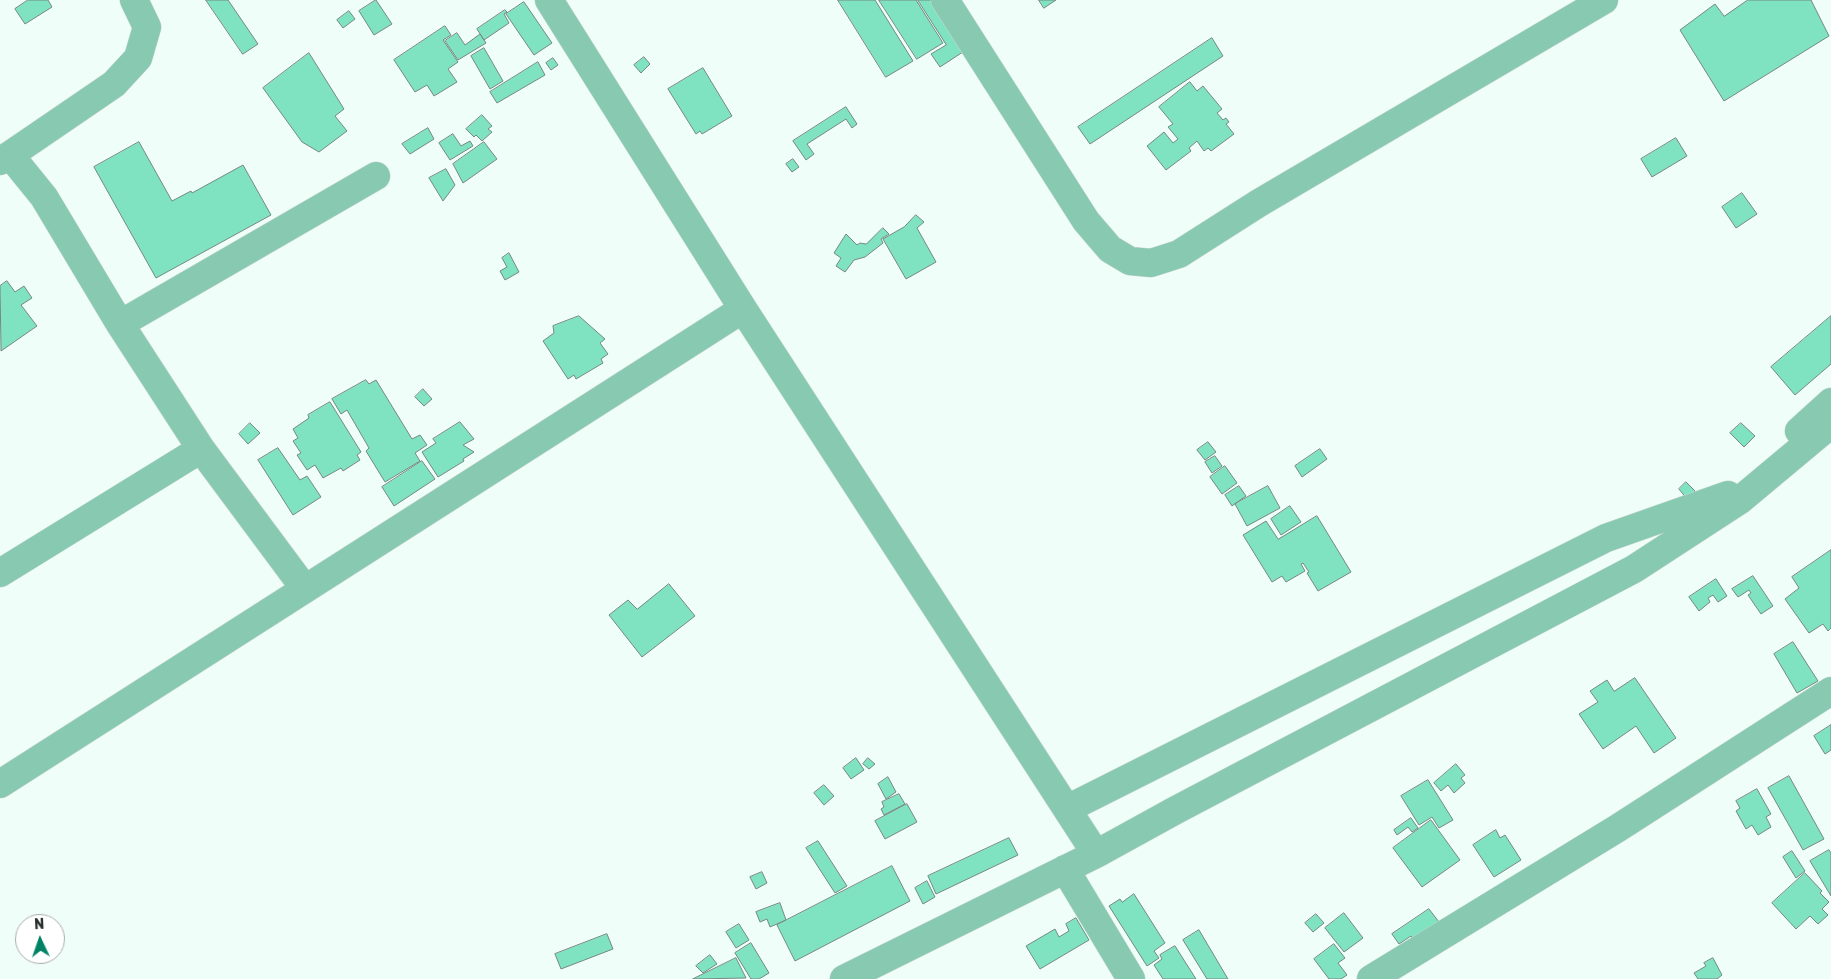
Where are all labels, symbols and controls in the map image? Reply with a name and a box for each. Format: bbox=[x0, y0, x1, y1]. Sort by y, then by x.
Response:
north arrow bbox=[15, 914, 65, 964]
text: N bbox=[34, 916, 45, 933]

